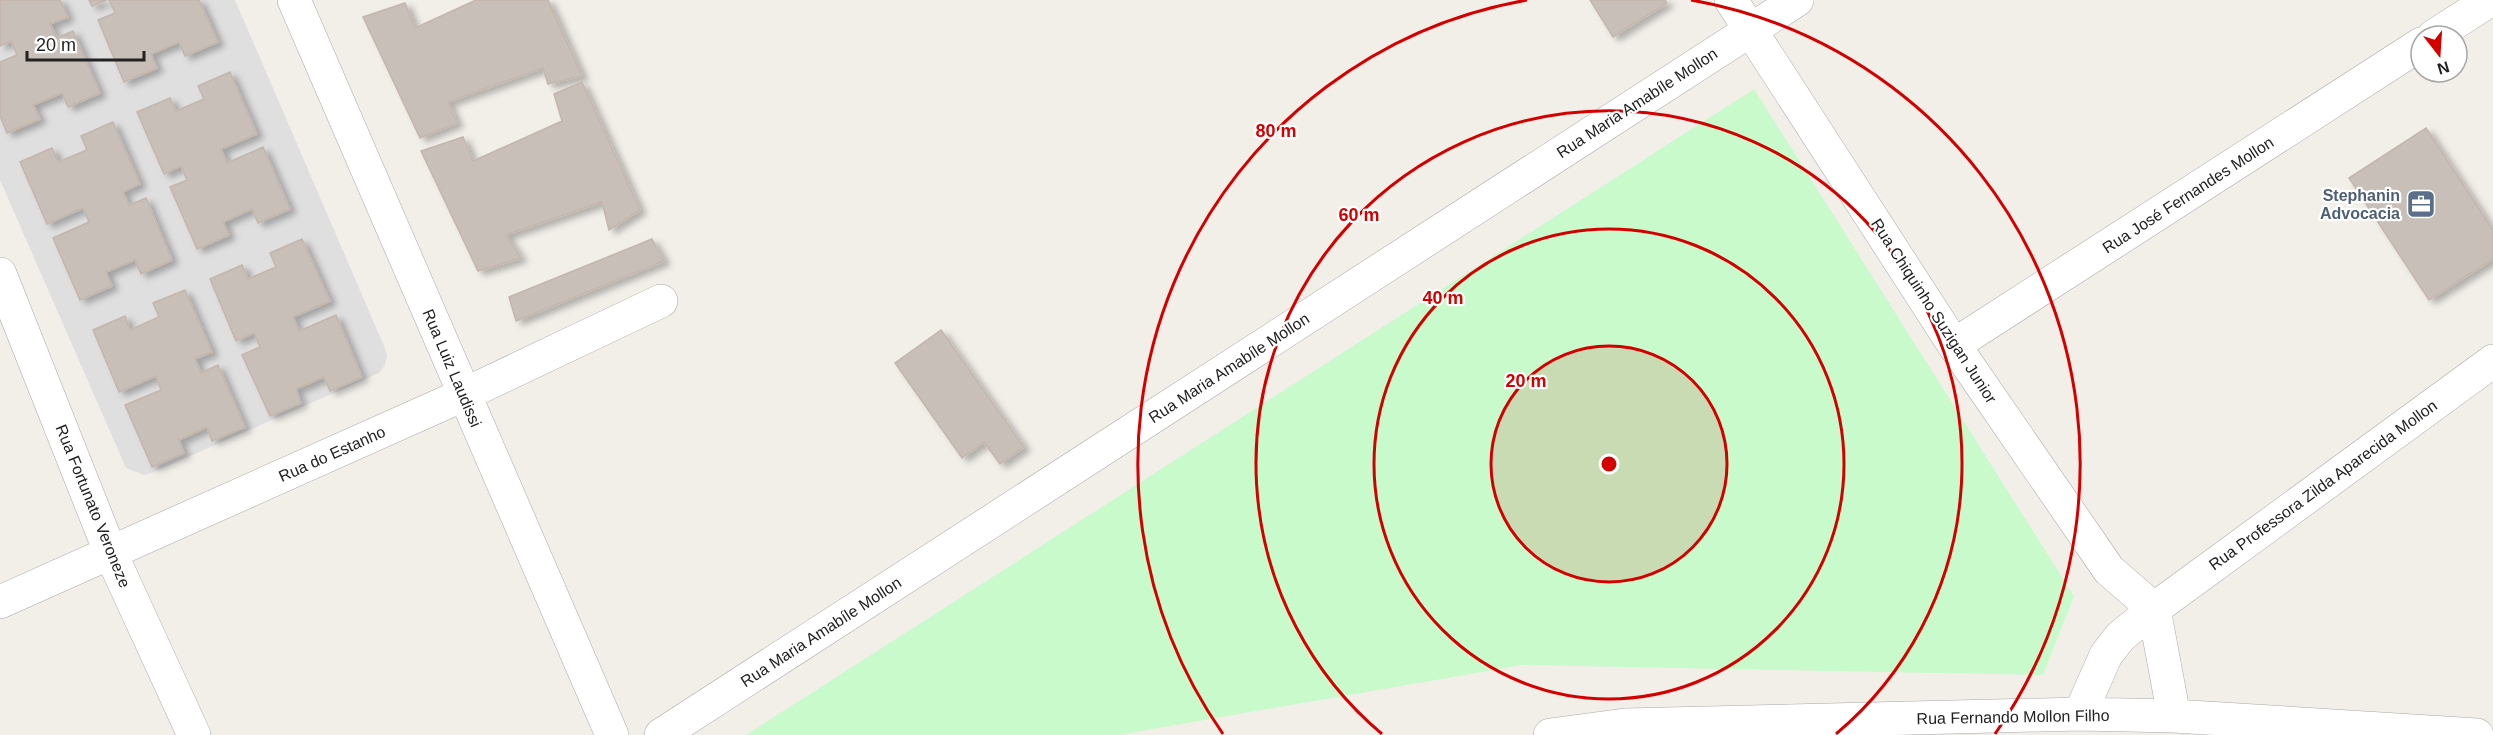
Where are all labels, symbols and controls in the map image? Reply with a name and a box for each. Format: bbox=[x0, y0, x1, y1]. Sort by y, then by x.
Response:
scale bar bbox=[27, 24, 144, 62]
north arrow bbox=[2409, 24, 2469, 84]
text: 20 m bbox=[36, 35, 76, 55]
street label: Rua Maria Amabíle Mollon bbox=[1554, 45, 1720, 161]
text: N bbox=[2435, 58, 2451, 78]
text: 80 m bbox=[1255, 121, 1297, 141]
street label: Rua José Fernandes Mollon bbox=[2099, 133, 2277, 257]
place label: Stephanin Advocacia bbox=[2320, 187, 2400, 222]
office icon: Stephanin Advocacia bbox=[2405, 188, 2437, 220]
text: 60 m bbox=[1338, 205, 1380, 225]
street label: Rua Chiquinho Suzigan Junior bbox=[1868, 216, 2000, 407]
text: 40 m bbox=[1422, 288, 1464, 308]
street label: Rua Luiz Laudissi bbox=[420, 307, 484, 429]
street label: Rua Maria Amabíle Mollon bbox=[1146, 310, 1312, 426]
text: 20 m bbox=[1505, 371, 1547, 391]
street label: Rua Professora Zilda Aparecida Mollon bbox=[2206, 397, 2440, 573]
street label: Rua Fortunato Veroneze bbox=[52, 422, 134, 590]
street label: Rua do Estanho bbox=[276, 423, 388, 485]
centre of rings bbox=[1599, 454, 1619, 474]
street label: Rua Maria Amabíle Mollon bbox=[738, 574, 904, 690]
street label: Rua Fernando Mollon Filho bbox=[1916, 707, 2110, 727]

